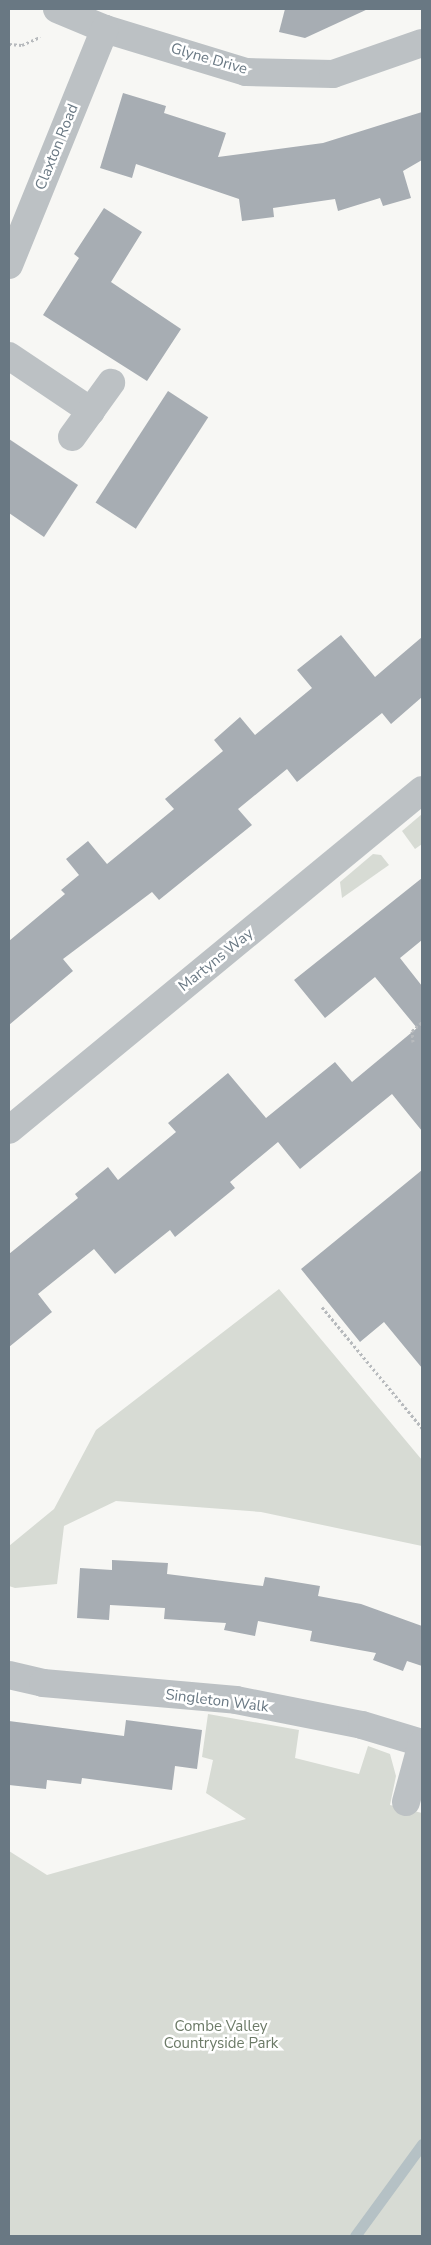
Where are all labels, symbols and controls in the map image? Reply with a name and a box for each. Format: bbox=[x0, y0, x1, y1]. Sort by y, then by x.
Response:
street label: Glyne Drive bbox=[169, 39, 249, 79]
street label: Claxton Road bbox=[32, 101, 82, 193]
street label: Martyns Way bbox=[175, 925, 257, 995]
street label: Singleton Walk bbox=[164, 1686, 270, 1716]
park label: Combe Valley Countryside Park bbox=[164, 2017, 278, 2052]

